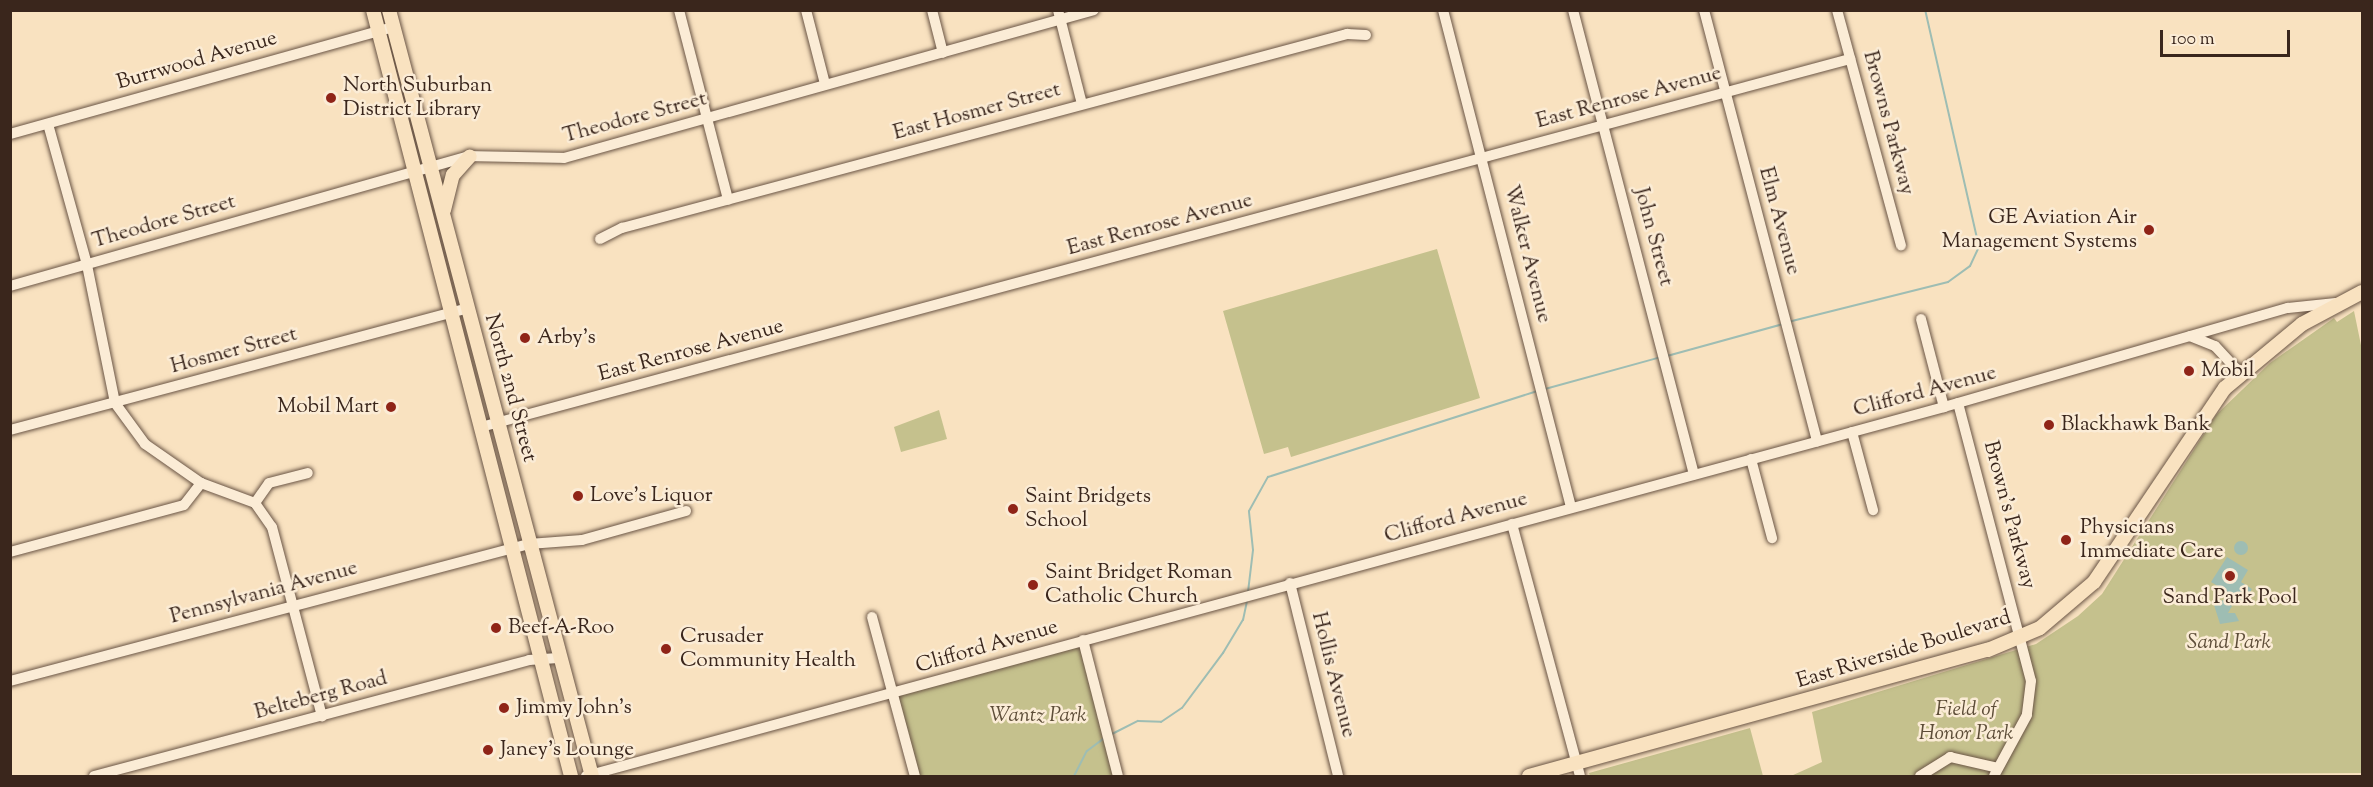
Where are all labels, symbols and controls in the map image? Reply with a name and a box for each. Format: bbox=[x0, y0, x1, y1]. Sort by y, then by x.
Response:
scale bar bbox=[2163, 18, 2294, 56]
street label: Burrwood Avenue bbox=[114, 26, 280, 96]
text: 100 m bbox=[2171, 27, 2215, 53]
street label: Browns Parkway bbox=[1857, 48, 1919, 198]
street label: East Renrose Avenue bbox=[1534, 61, 1724, 135]
place label: North Suburban District Library bbox=[343, 73, 492, 123]
street label: East Hosmer Street bbox=[891, 78, 1063, 146]
street label: Theodore Street bbox=[560, 87, 710, 149]
marker: North Suburban District Library bbox=[324, 91, 338, 105]
street label: Elm Avenue bbox=[1753, 164, 1805, 278]
street label: Walker Avenue bbox=[1498, 182, 1556, 326]
street label: John Street bbox=[1628, 185, 1678, 289]
street label: East Renrose Avenue bbox=[1065, 188, 1255, 262]
street label: Theodore Street bbox=[90, 190, 238, 254]
place label: GE Aviation Air Management Systems bbox=[1942, 205, 2137, 255]
marker: GE Aviation Air Management Systems bbox=[2142, 223, 2156, 237]
street label: North 2nd Street bbox=[478, 311, 542, 465]
street label: East Renrose Avenue bbox=[596, 314, 786, 388]
street label: Hosmer Street bbox=[168, 322, 300, 380]
place label: Arby's bbox=[537, 325, 596, 351]
marker: Arby's bbox=[518, 331, 532, 345]
place label: Mobil bbox=[2201, 358, 2255, 384]
street label: Clifford Avenue bbox=[1851, 361, 1999, 423]
marker: Mobil bbox=[2182, 364, 2196, 378]
place label: Mobil Mart bbox=[277, 394, 379, 420]
marker: Mobil Mart bbox=[384, 400, 398, 414]
place label: Blackhawk Bank bbox=[2061, 412, 2210, 438]
marker: Blackhawk Bank bbox=[2042, 418, 2056, 432]
street label: Brown's Parkway bbox=[1977, 438, 2041, 592]
place label: Love's Liquor bbox=[590, 483, 713, 509]
place label: Saint Bridgets School bbox=[1025, 484, 1151, 534]
street label: Clifford Avenue bbox=[1382, 487, 1530, 549]
marker: Love's Liquor bbox=[571, 489, 585, 503]
marker: Saint Bridgets School bbox=[1006, 502, 1020, 516]
place label: Physicians Immediate Care bbox=[2080, 515, 2224, 565]
marker: Physicians Immediate Care bbox=[2057, 531, 2075, 549]
street label: Pennsylvania Avenue bbox=[167, 556, 361, 630]
place label: Saint Bridget Roman Catholic Church bbox=[1045, 560, 1233, 610]
marker: Sand Park Pool bbox=[2223, 569, 2237, 583]
marker: Saint Bridget Roman Catholic Church bbox=[1026, 578, 1040, 592]
place label: Sand Park Pool bbox=[2162, 585, 2298, 611]
street label: East Riverside Boulevard bbox=[1794, 605, 2014, 695]
street label: Hollis Avenue bbox=[1305, 610, 1361, 740]
place label: Beef-A-Roo bbox=[508, 615, 614, 641]
street label: Clifford Avenue bbox=[913, 615, 1061, 679]
marker: Beef-A-Roo bbox=[489, 621, 503, 635]
place label: Crusader Community Health bbox=[680, 624, 856, 674]
park label: Sand Park bbox=[2187, 630, 2271, 656]
marker: Crusader Community Health bbox=[657, 640, 675, 658]
street label: Belteberg Road bbox=[252, 666, 390, 726]
place label: Jimmy John's bbox=[516, 695, 632, 721]
park label: Field of Honor Park bbox=[1919, 697, 2013, 747]
marker: Jimmy John's bbox=[497, 701, 511, 715]
park label: Wantz Park bbox=[990, 703, 1086, 729]
place label: Janey's Lounge bbox=[500, 737, 634, 763]
marker: Janey's Lounge bbox=[481, 743, 495, 757]

